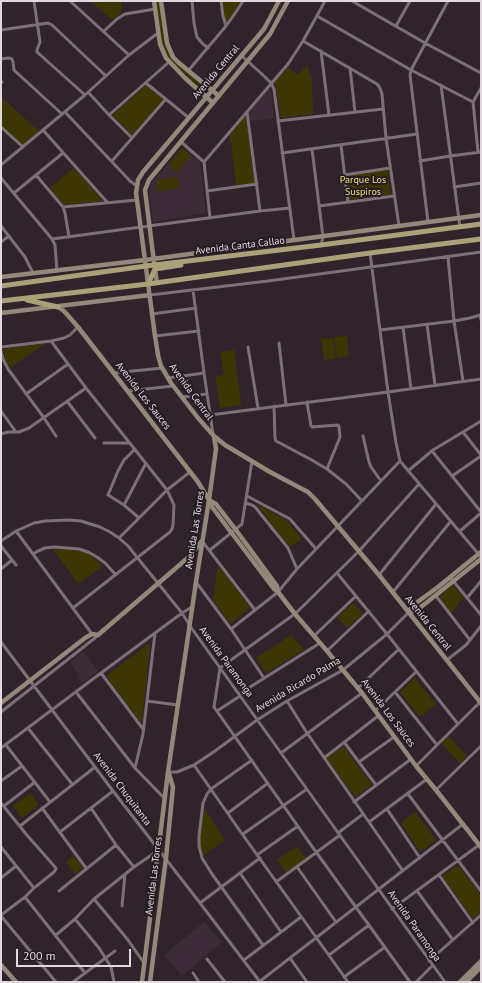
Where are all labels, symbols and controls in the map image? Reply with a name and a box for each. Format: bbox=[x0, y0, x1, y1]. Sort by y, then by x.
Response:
street label: Avenida Central bbox=[190, 42, 242, 102]
park label: Parque Los Suspiros bbox=[340, 174, 386, 198]
street label: Avenida Canta Callao bbox=[195, 235, 285, 257]
street label: Avenida Los Sauces bbox=[113, 360, 173, 432]
street label: Avenida Central bbox=[166, 361, 216, 423]
street label: Avenida Las Torres bbox=[183, 490, 207, 570]
street label: Avenida Central bbox=[402, 593, 454, 653]
street label: Avenida Paramonga bbox=[196, 624, 256, 700]
street label: Avenida Ricardo Palma bbox=[253, 655, 343, 715]
street label: Avenida Los Sauces bbox=[358, 676, 418, 750]
street label: Avenida Chuquitanta bbox=[91, 750, 153, 828]
street label: Avenida Las Torres bbox=[143, 836, 165, 916]
street label: Avenida Paramonga bbox=[385, 888, 443, 964]
scale bar bbox=[18, 941, 133, 967]
text: 200 m bbox=[23, 948, 56, 963]

